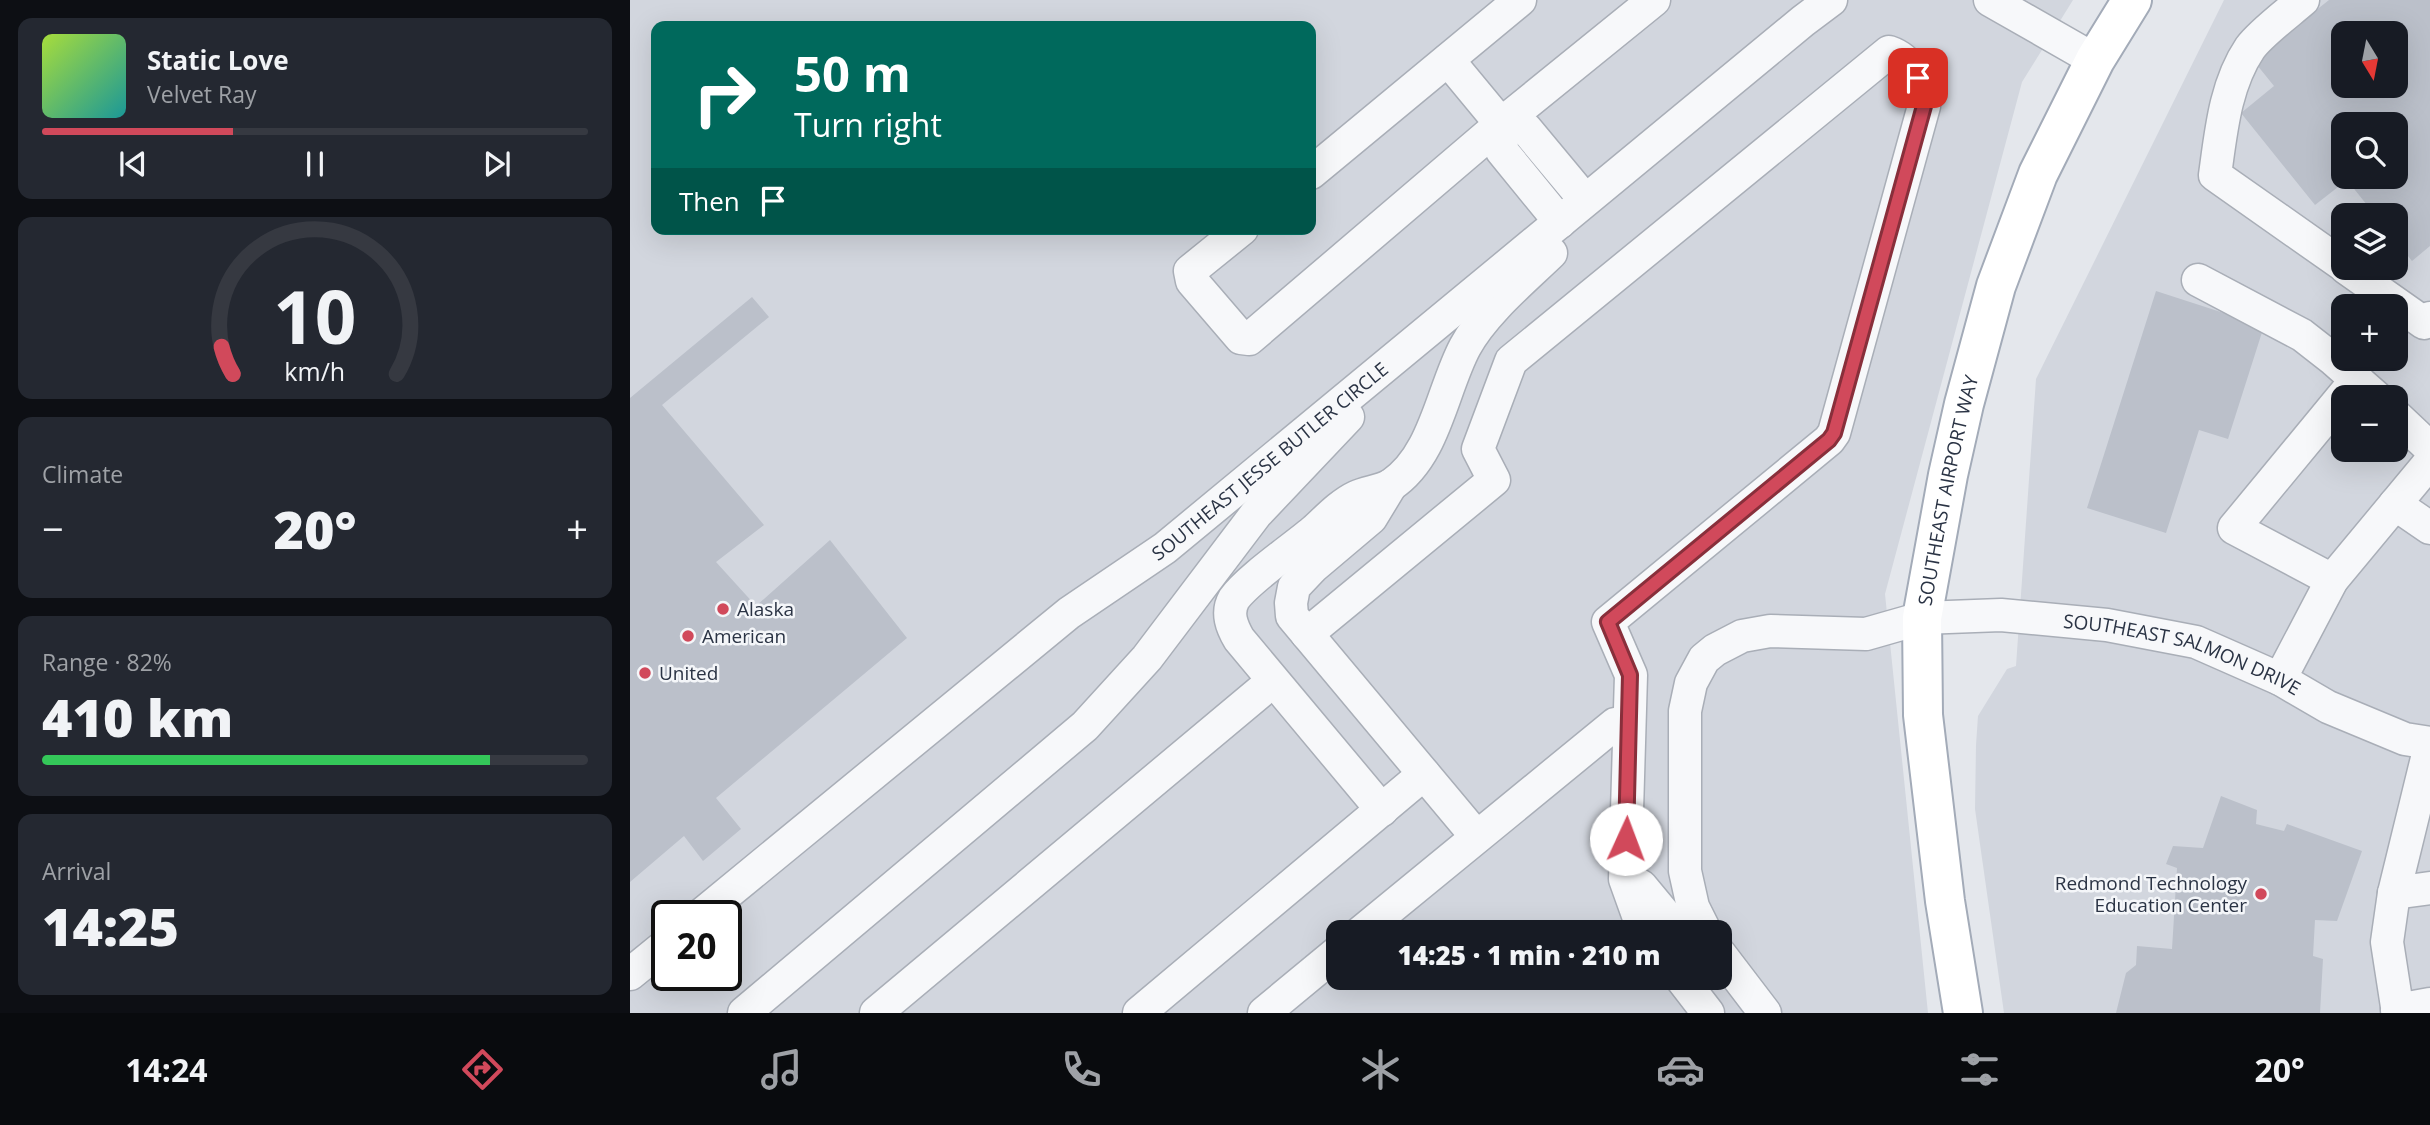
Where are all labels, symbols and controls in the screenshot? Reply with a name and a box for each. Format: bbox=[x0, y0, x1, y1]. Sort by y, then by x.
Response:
north arrow bbox=[2331, 21, 2408, 98]
map controls bbox=[2331, 21, 2408, 462]
text: 50 m bbox=[794, 40, 911, 106]
text: Static Love bbox=[147, 42, 289, 78]
pin bbox=[1888, 48, 1948, 108]
icon: right bbox=[679, 49, 770, 140]
icon: arrive bbox=[1899, 59, 1937, 97]
text: Velvet Ray bbox=[147, 78, 257, 110]
text: Turn right bbox=[794, 103, 942, 146]
button: search bbox=[2331, 112, 2408, 189]
icon: previous bbox=[114, 145, 152, 183]
icon: pause bbox=[296, 145, 334, 183]
icon: next bbox=[478, 145, 516, 183]
icon: arrive bbox=[754, 182, 792, 220]
text: Then bbox=[679, 183, 740, 219]
button: layers bbox=[2331, 203, 2408, 280]
text: 10 bbox=[273, 266, 357, 365]
button: + bbox=[2331, 294, 2408, 371]
text: km/h bbox=[285, 354, 345, 388]
street label: SOUTHEAST JESSE BUTLER CIRCLE bbox=[1146, 356, 1393, 566]
street label: SOUTHEAST AIRPORT WAY bbox=[1912, 372, 1984, 608]
button: − bbox=[2331, 385, 2408, 462]
text: Climate bbox=[42, 458, 123, 490]
text: 20° bbox=[274, 493, 356, 564]
text: − bbox=[42, 502, 64, 554]
text: + bbox=[566, 502, 588, 554]
place label: Alaska bbox=[737, 596, 794, 622]
marker: Alaska bbox=[715, 601, 731, 617]
street label: SOUTHEAST SALMON DRIVE bbox=[2062, 608, 2305, 701]
place label: American bbox=[702, 623, 786, 649]
marker: American bbox=[680, 628, 696, 644]
text: Range · 82% bbox=[42, 646, 172, 678]
place label: United bbox=[659, 660, 718, 686]
marker: United bbox=[637, 665, 653, 681]
text: 410 km bbox=[42, 681, 233, 752]
position arrow bbox=[1589, 802, 1663, 876]
text: Arrival bbox=[42, 855, 111, 887]
place label: Redmond Technology Education Center bbox=[2055, 870, 2247, 918]
marker: Redmond Technology Education Center bbox=[2253, 886, 2269, 902]
text: 14:25 bbox=[42, 890, 179, 961]
speed limit sign: 20 bbox=[651, 900, 742, 991]
text: 14:25 · 1 min · 210 m bbox=[1398, 937, 1660, 973]
icon: directions bbox=[458, 1045, 507, 1094]
icon: music bbox=[757, 1045, 806, 1094]
icon: phone bbox=[1057, 1045, 1106, 1094]
icon: climate bbox=[1356, 1045, 1405, 1094]
icon: car bbox=[1656, 1045, 1705, 1094]
icon: filters bbox=[1955, 1045, 2004, 1094]
text: 14:24 bbox=[125, 1048, 208, 1091]
text: 20° bbox=[2254, 1048, 2305, 1091]

